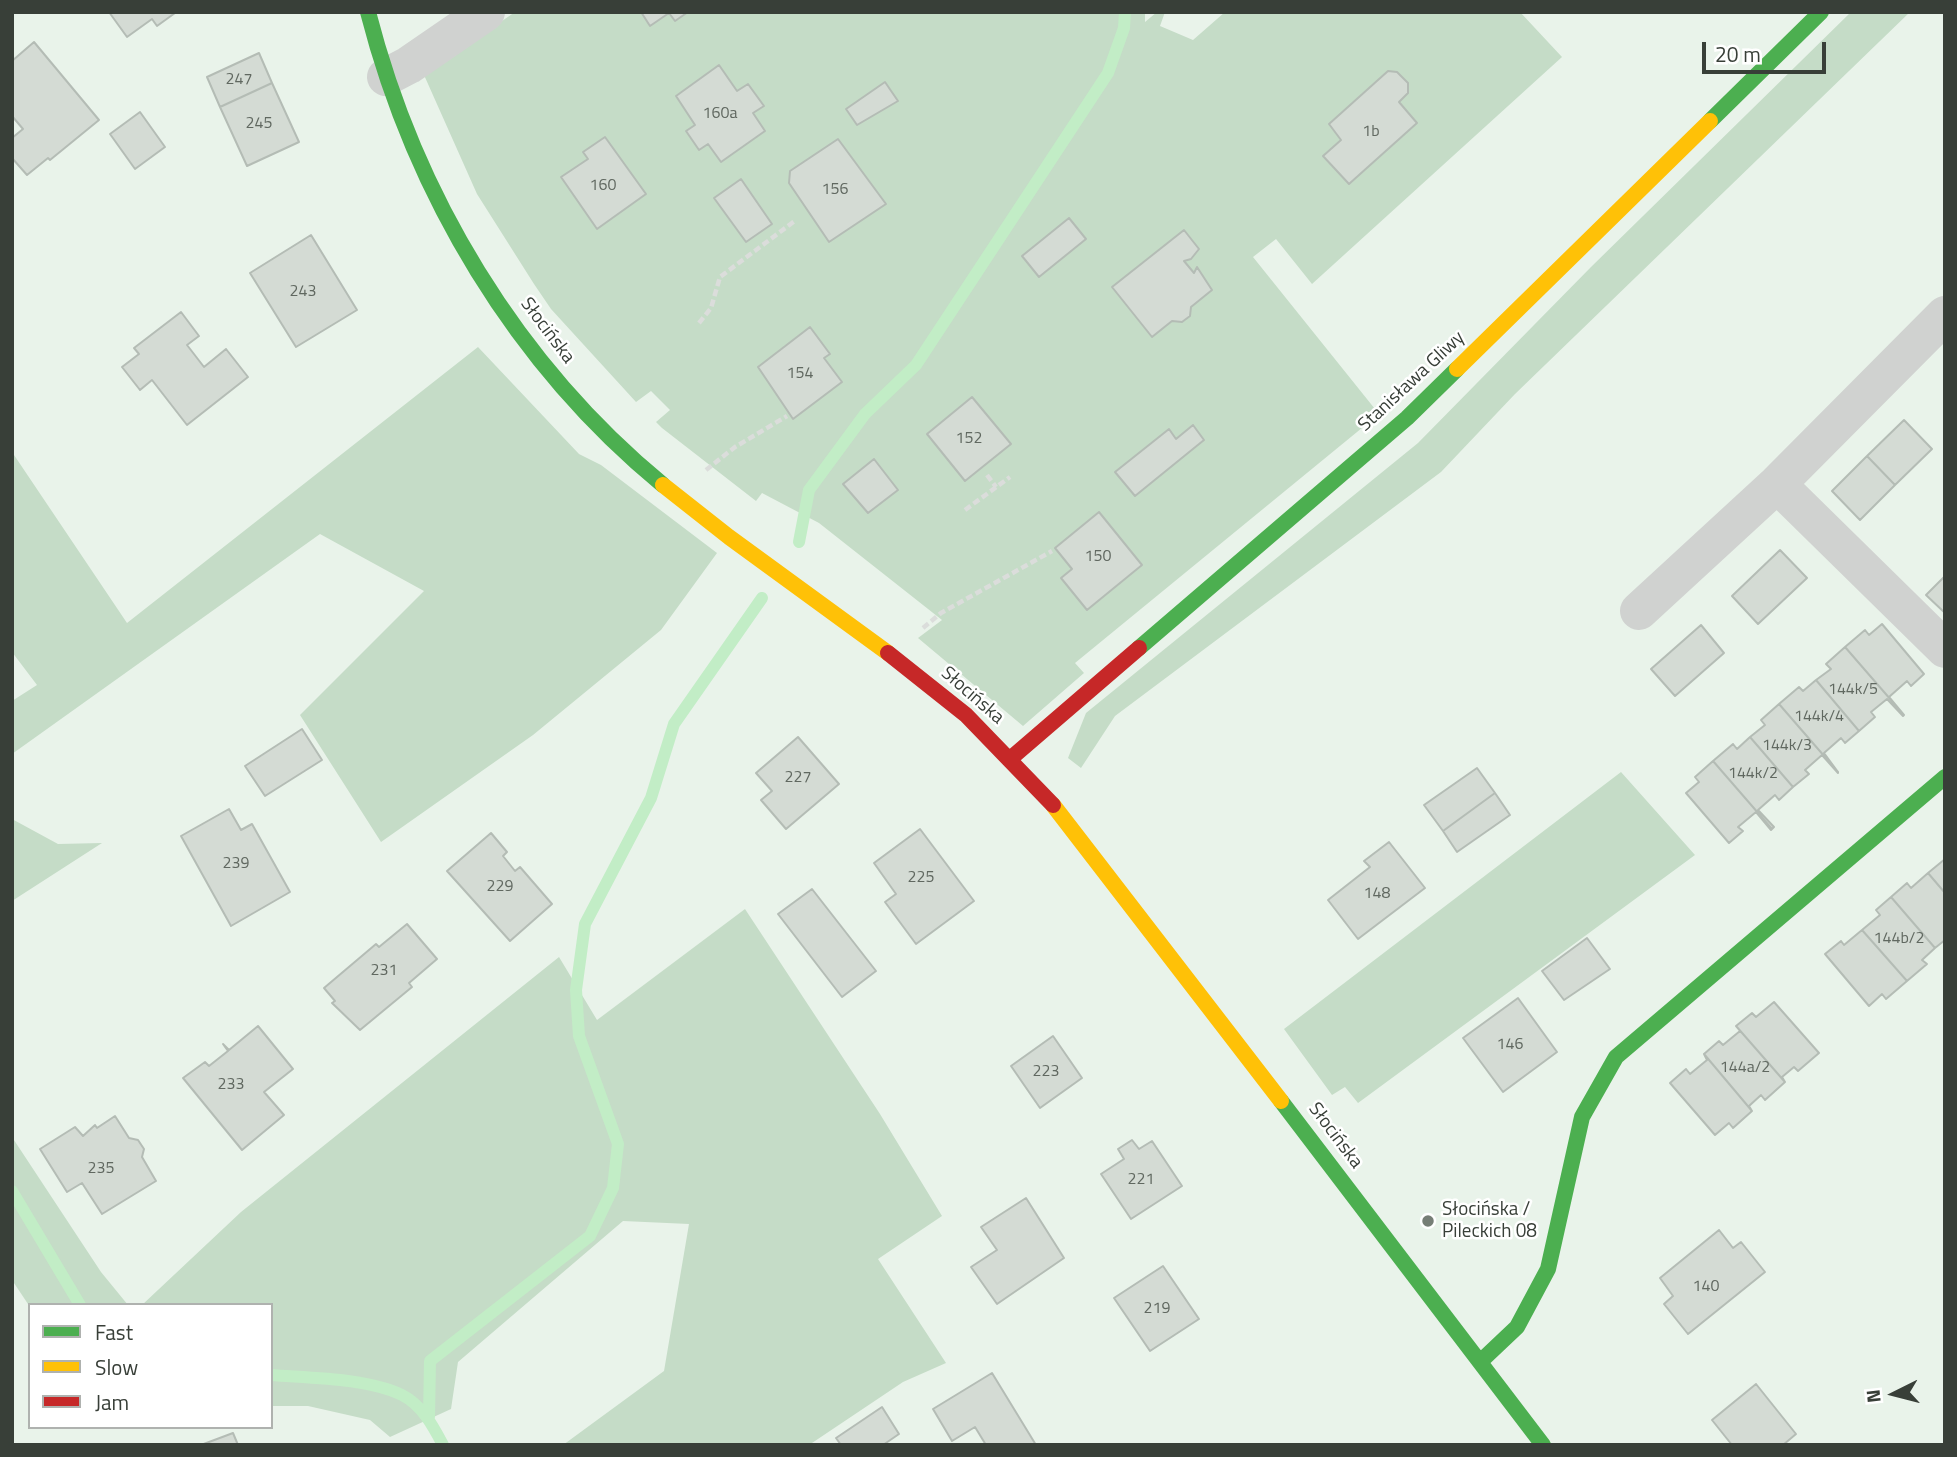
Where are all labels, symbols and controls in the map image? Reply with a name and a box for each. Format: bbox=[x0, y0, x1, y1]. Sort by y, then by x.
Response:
scale bar bbox=[1705, 28, 1829, 72]
text: 20 m bbox=[1715, 38, 1761, 70]
house number: 247 bbox=[226, 70, 252, 90]
house number: 160a bbox=[703, 104, 737, 124]
house number: 245 bbox=[246, 114, 272, 134]
house number: 1b bbox=[1362, 122, 1380, 142]
house number: 160 bbox=[590, 176, 616, 196]
house number: 156 bbox=[822, 180, 848, 200]
house number: 243 bbox=[290, 282, 316, 302]
street label: Słocińska bbox=[515, 294, 579, 368]
street label: Stanisława Gliwy bbox=[1354, 327, 1470, 437]
house number: 154 bbox=[787, 364, 813, 384]
house number: 152 bbox=[956, 429, 982, 449]
house number: 150 bbox=[1085, 547, 1111, 567]
street label: Słocińska bbox=[936, 662, 1008, 730]
house number: 144k/5 bbox=[1828, 680, 1878, 700]
house number: 144k/4 bbox=[1794, 707, 1844, 727]
house number: 144k/3 bbox=[1762, 736, 1812, 756]
house number: 144k/2 bbox=[1728, 764, 1778, 784]
house number: 227 bbox=[785, 768, 811, 788]
house number: 239 bbox=[223, 854, 249, 874]
house number: 225 bbox=[908, 868, 934, 888]
house number: 229 bbox=[487, 877, 513, 897]
house number: 148 bbox=[1364, 884, 1390, 904]
house number: 144b/2 bbox=[1874, 929, 1924, 949]
house number: 231 bbox=[371, 961, 397, 981]
house number: 146 bbox=[1497, 1035, 1523, 1055]
house number: 144a/2 bbox=[1720, 1058, 1770, 1078]
house number: 223 bbox=[1033, 1062, 1059, 1082]
house number: 233 bbox=[218, 1075, 244, 1095]
street label: Słocińska bbox=[1303, 1099, 1367, 1173]
house number: 235 bbox=[88, 1159, 114, 1179]
house number: 221 bbox=[1128, 1170, 1154, 1190]
place label: Słocińska / Pileckich 08 bbox=[1442, 1199, 1537, 1243]
marker: Słocińska / Pileckich 08 bbox=[1420, 1213, 1436, 1229]
house number: 140 bbox=[1693, 1277, 1719, 1297]
house number: 219 bbox=[1144, 1299, 1170, 1319]
legend bbox=[28, 1303, 273, 1429]
text: Fast bbox=[95, 1316, 133, 1348]
text: Slow bbox=[95, 1351, 138, 1383]
north arrow bbox=[1859, 1359, 1929, 1429]
text: Jam bbox=[95, 1386, 129, 1418]
text: N bbox=[1858, 1388, 1888, 1404]

